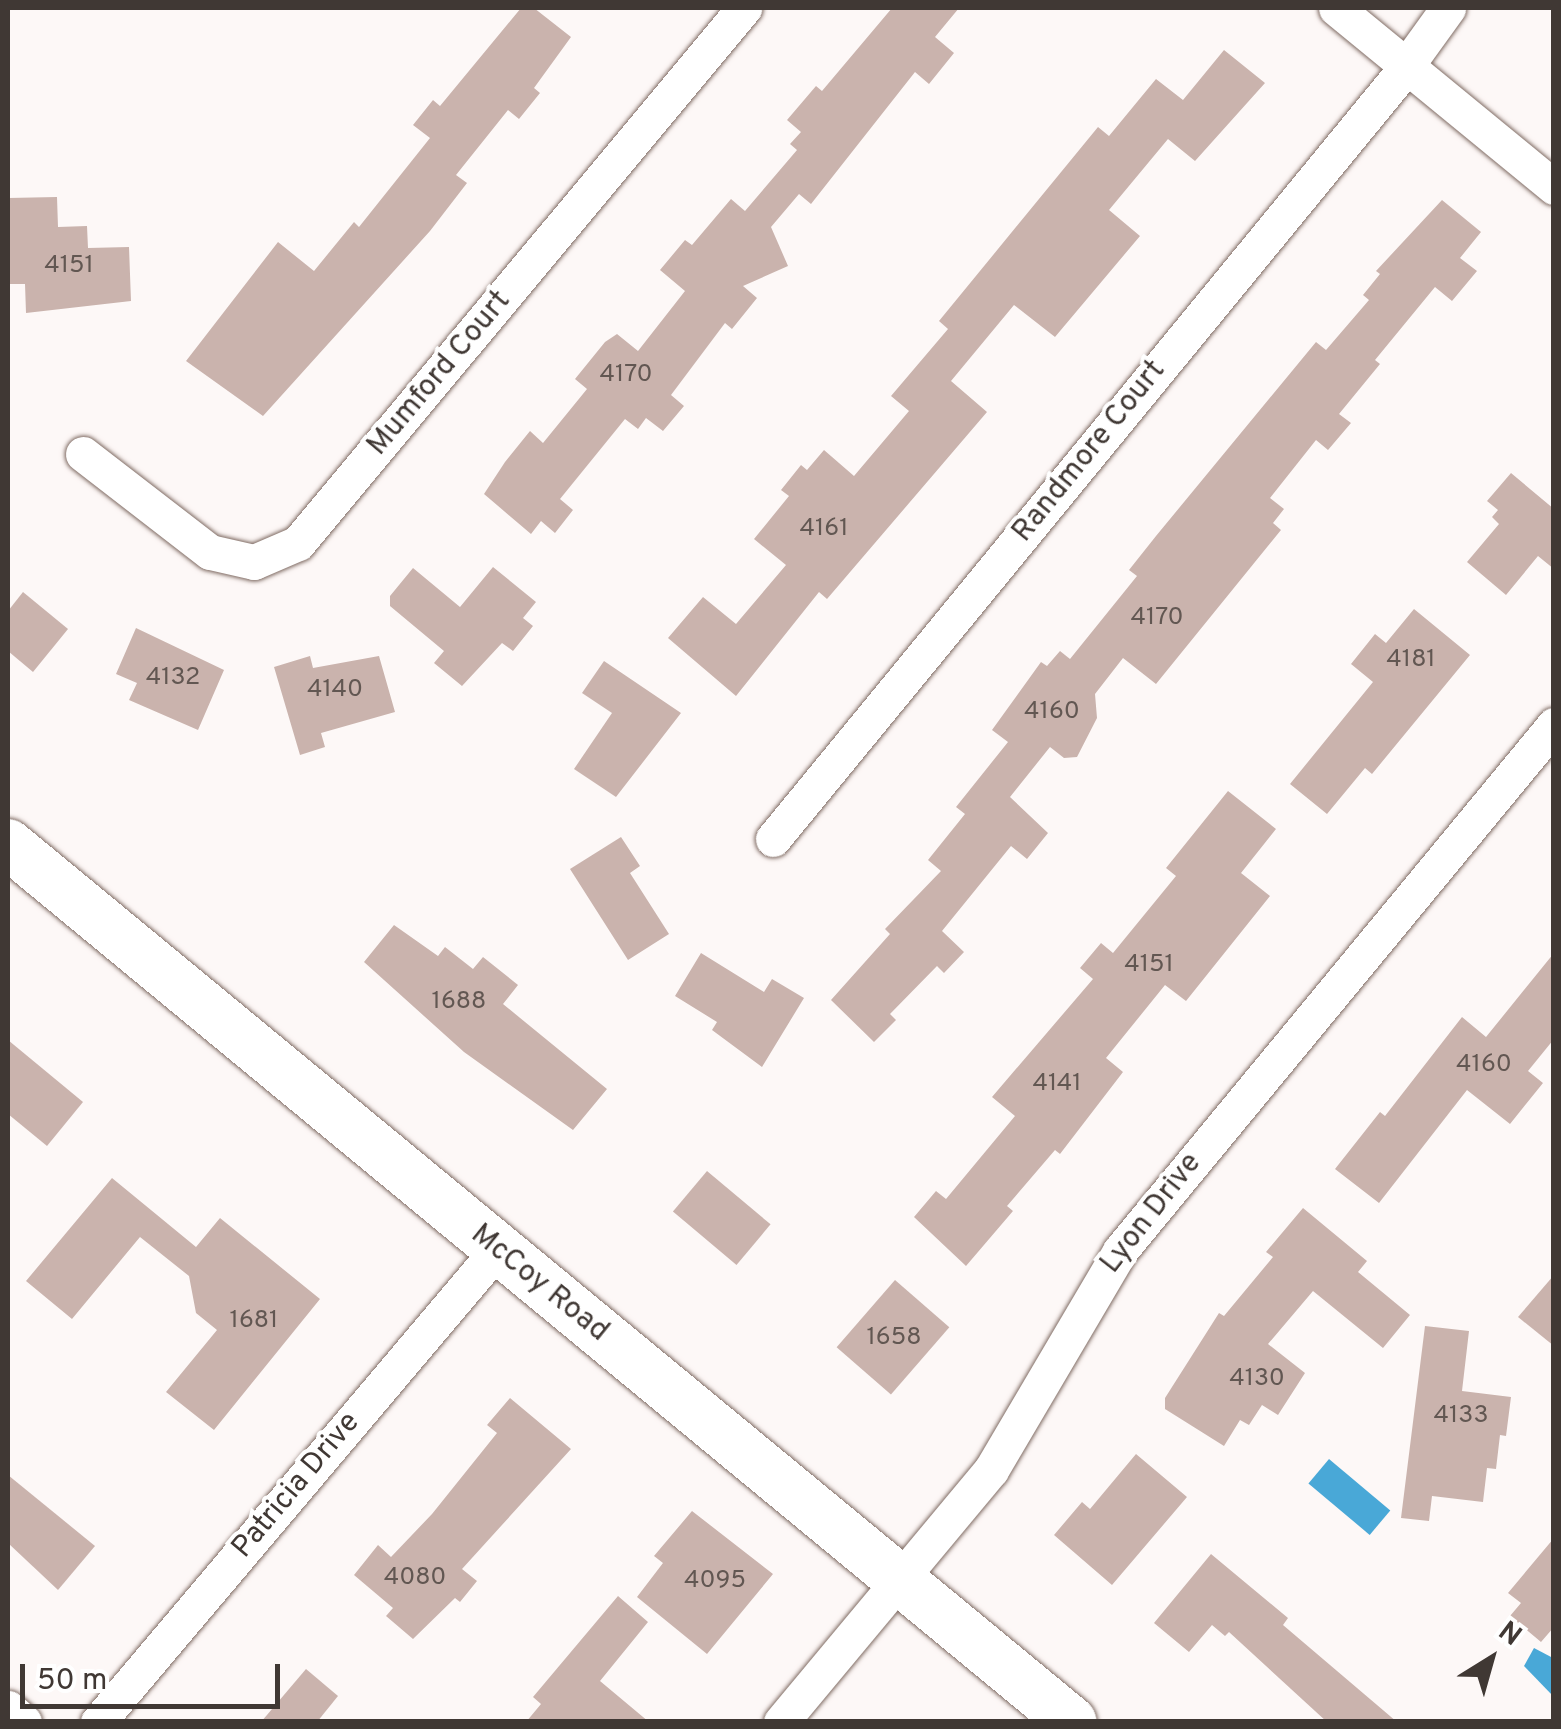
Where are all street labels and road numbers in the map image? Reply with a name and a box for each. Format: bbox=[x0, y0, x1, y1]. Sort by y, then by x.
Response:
street label: Mumford Court bbox=[361, 284, 519, 464]
street label: Randmore Court bbox=[1006, 354, 1174, 550]
street label: Lyon Drive bbox=[1094, 1147, 1210, 1281]
street label: McCoy Road bbox=[463, 1217, 615, 1351]
street label: Patricia Drive bbox=[226, 1406, 368, 1566]

